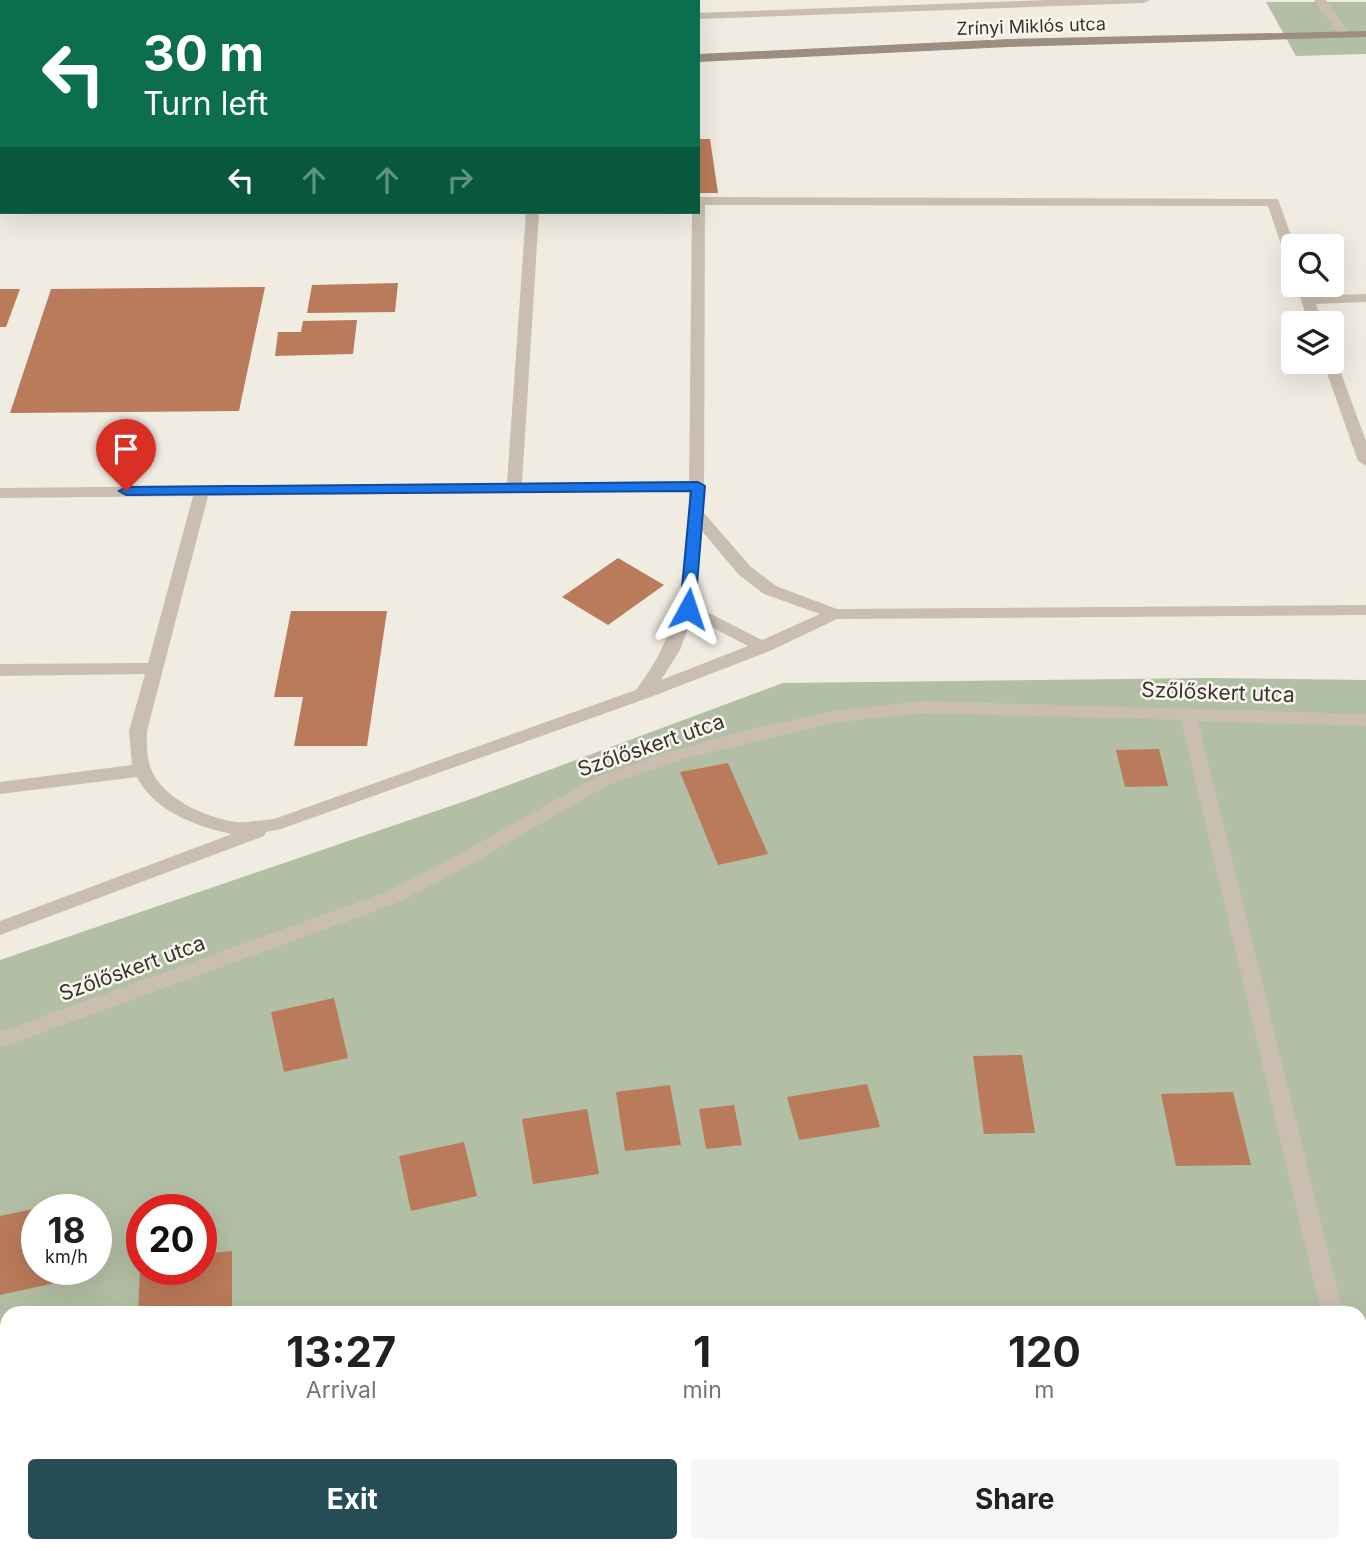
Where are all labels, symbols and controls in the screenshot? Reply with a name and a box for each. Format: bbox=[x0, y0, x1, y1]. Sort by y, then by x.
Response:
street label: Zrínyi Miklós utca bbox=[956, 13, 1106, 39]
text: 30 m bbox=[143, 24, 264, 83]
icon: left bbox=[28, 28, 119, 119]
text: Turn left bbox=[143, 84, 268, 123]
icon: left bbox=[222, 161, 260, 199]
icon: ahead bbox=[295, 161, 333, 199]
icon: ahead bbox=[368, 161, 406, 199]
icon: right bbox=[441, 161, 479, 199]
map controls bbox=[1281, 234, 1344, 374]
button: search bbox=[1281, 234, 1344, 297]
button: layers bbox=[1281, 311, 1344, 374]
pin bbox=[96, 419, 156, 491]
icon: arrive bbox=[107, 430, 145, 468]
position arrow bbox=[651, 572, 725, 646]
street label: Szőlőskert utca bbox=[1141, 677, 1295, 707]
street label: Szőlőskert utca bbox=[574, 708, 728, 782]
street label: Szőlőskert utca bbox=[56, 930, 208, 1006]
speed limit sign: 20 bbox=[126, 1194, 217, 1285]
text: 18 bbox=[48, 1209, 85, 1251]
text: km/h bbox=[45, 1246, 88, 1267]
text: 13:27 bbox=[286, 1326, 396, 1377]
text: 1 bbox=[693, 1326, 711, 1377]
text: 120 bbox=[1008, 1326, 1081, 1377]
text: Arrival bbox=[306, 1376, 377, 1404]
text: min bbox=[682, 1376, 722, 1404]
text: m bbox=[1034, 1376, 1054, 1404]
button: Exit bbox=[28, 1459, 677, 1539]
button: Share bbox=[691, 1459, 1339, 1539]

